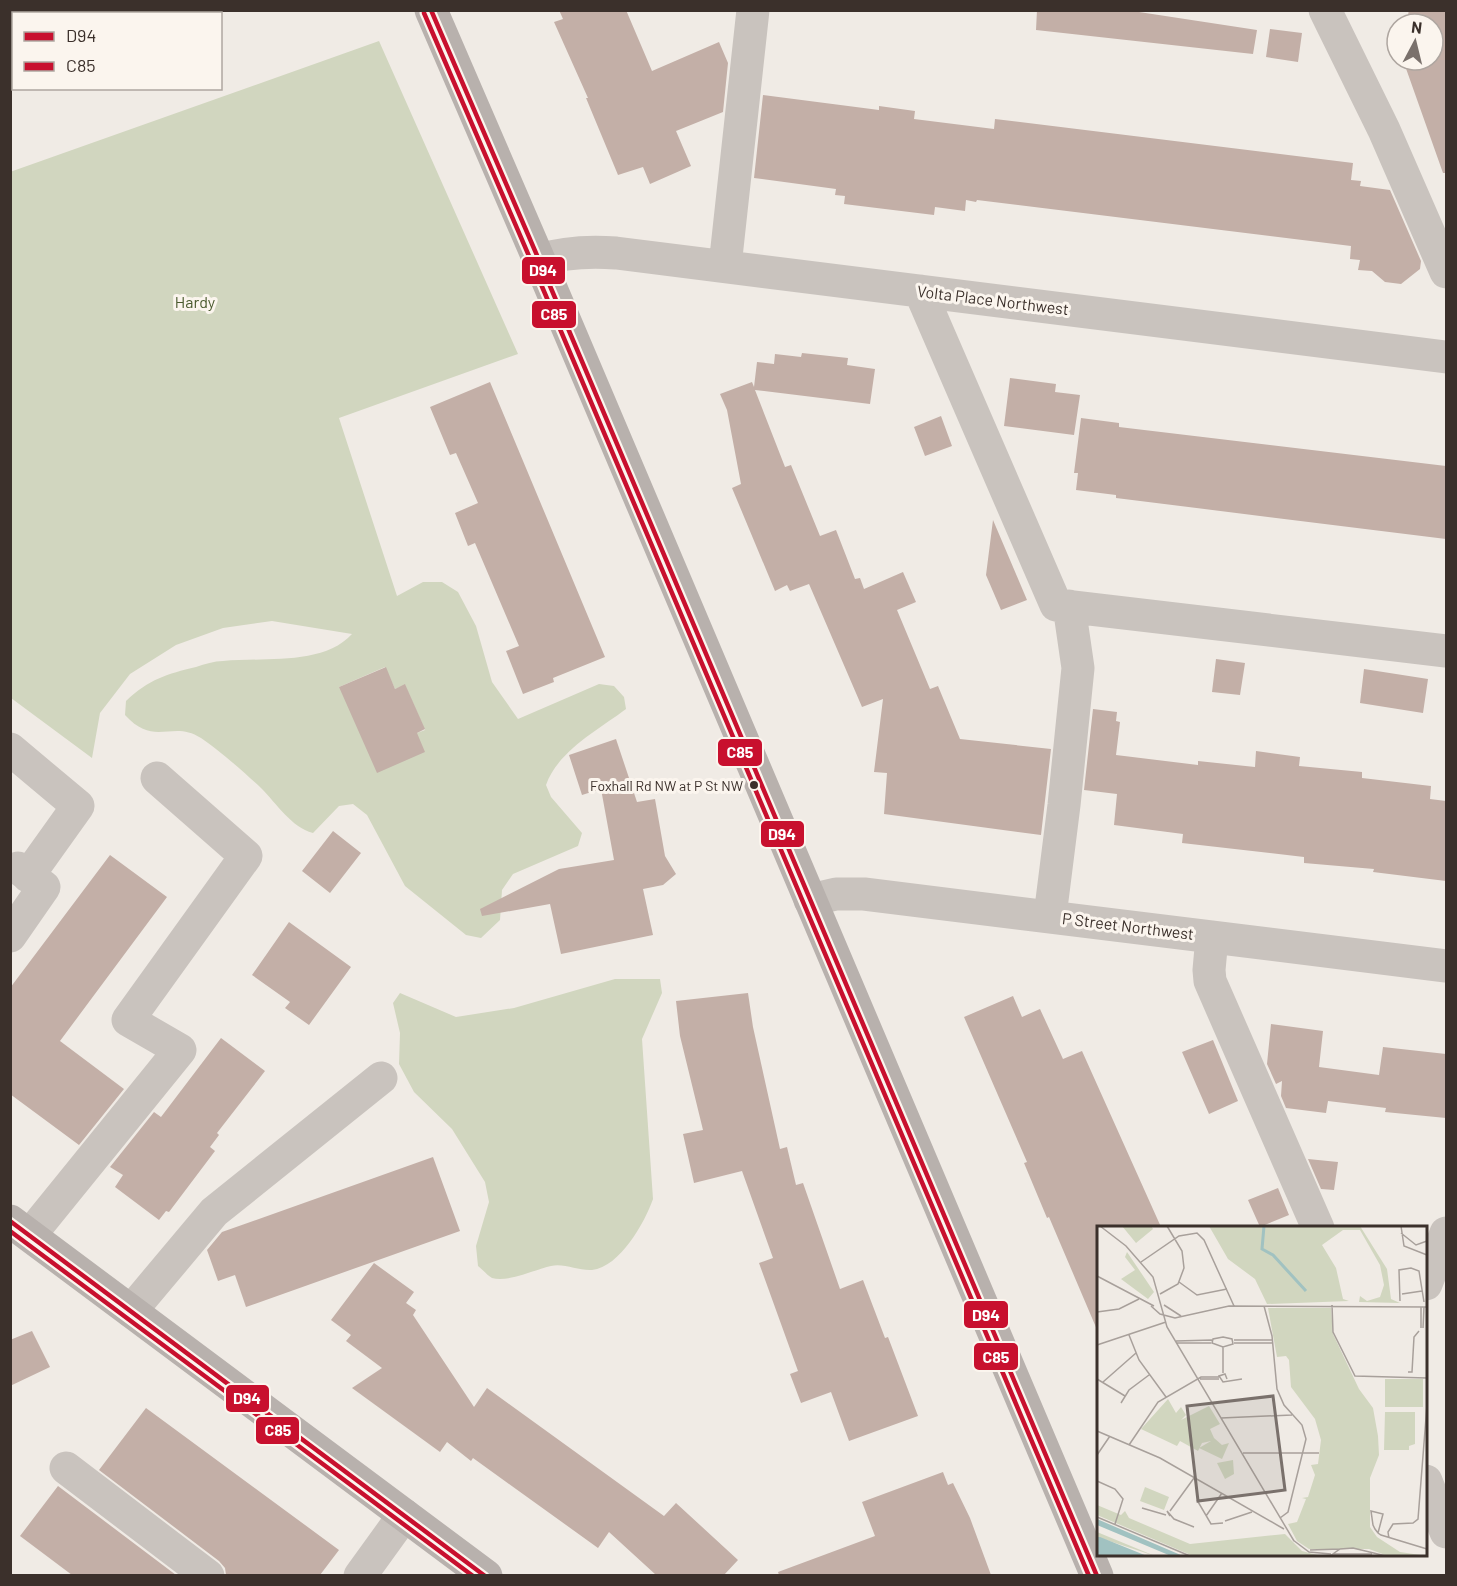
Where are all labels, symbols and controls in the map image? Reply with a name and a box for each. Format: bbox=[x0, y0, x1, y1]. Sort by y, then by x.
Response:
legend bbox=[12, 12, 222, 90]
north arrow bbox=[1385, 12, 1445, 72]
text: N bbox=[1410, 17, 1423, 37]
text: D94 bbox=[66, 24, 96, 46]
text: C85 bbox=[66, 54, 96, 76]
line badge: D94 bbox=[521, 256, 566, 285]
text: D94 bbox=[529, 260, 557, 279]
street label: Volta Place Northwest bbox=[916, 281, 1070, 318]
park label: Hardy bbox=[175, 292, 216, 311]
line badge: C85 bbox=[531, 300, 577, 329]
text: C85 bbox=[540, 304, 568, 323]
line badge: C85 bbox=[717, 738, 763, 767]
text: C85 bbox=[726, 742, 754, 761]
place label: Foxhall Rd NW at P St NW bbox=[590, 777, 743, 794]
marker: Foxhall Rd NW at P St NW bbox=[748, 779, 760, 791]
line badge: D94 bbox=[760, 820, 805, 848]
text: D94 bbox=[768, 824, 796, 843]
street label: P Street Northwest bbox=[1061, 908, 1195, 943]
inset map bbox=[1097, 1226, 1427, 1556]
line badge: D94 bbox=[963, 1300, 1009, 1329]
text: D94 bbox=[972, 1305, 1000, 1324]
line badge: C85 bbox=[973, 1342, 1019, 1371]
text: C85 bbox=[982, 1347, 1010, 1366]
line badge: D94 bbox=[225, 1384, 270, 1413]
text: D94 bbox=[233, 1388, 261, 1407]
line badge: C85 bbox=[255, 1416, 300, 1445]
text: C85 bbox=[264, 1420, 292, 1439]

